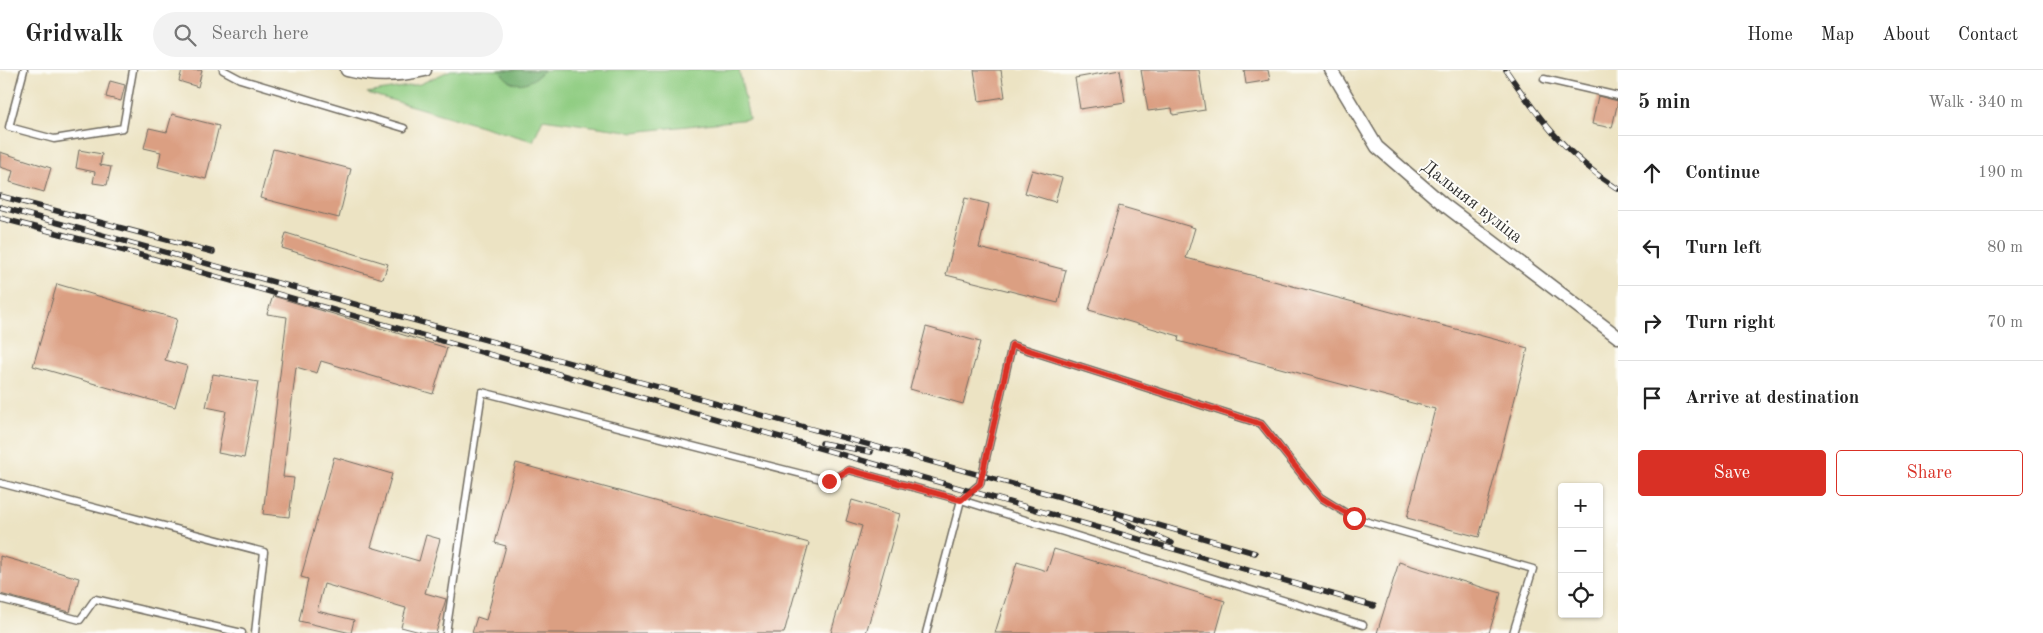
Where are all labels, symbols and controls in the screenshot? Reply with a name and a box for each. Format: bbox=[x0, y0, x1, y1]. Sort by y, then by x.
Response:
search box bbox=[153, 12, 503, 57]
icon: search bbox=[171, 21, 199, 49]
text: Gridwalk bbox=[25, 23, 123, 47]
text: Search here bbox=[211, 25, 309, 44]
text: Home bbox=[1747, 26, 1793, 44]
text: Map bbox=[1821, 26, 1854, 44]
text: About bbox=[1882, 26, 1930, 44]
text: Contact bbox=[1958, 26, 2018, 44]
text: 5 min bbox=[1638, 92, 1691, 113]
text: Walk · 340 m bbox=[1928, 95, 2023, 111]
street label: Дальняя вуліца bbox=[1418, 157, 1526, 247]
icon: ahead bbox=[1638, 159, 1666, 187]
text: Continue bbox=[1685, 164, 1760, 183]
text: 190 m bbox=[1978, 165, 2023, 181]
icon: left bbox=[1638, 234, 1666, 262]
text: Turn left bbox=[1685, 239, 1762, 258]
text: 80 m bbox=[1987, 240, 2023, 256]
icon: right bbox=[1638, 309, 1666, 337]
text: Turn right bbox=[1685, 314, 1775, 333]
text: 70 m bbox=[1987, 315, 2023, 331]
icon: arrive bbox=[1638, 384, 1666, 412]
text: Arrive at destination bbox=[1685, 389, 1859, 408]
button: Save bbox=[1638, 450, 1826, 496]
button: Share bbox=[1836, 450, 2023, 496]
route end bbox=[818, 470, 841, 493]
map controls bbox=[1558, 483, 1603, 618]
button: + bbox=[1558, 483, 1603, 528]
route start bbox=[1343, 507, 1366, 530]
button: − bbox=[1558, 528, 1603, 573]
button: locate bbox=[1558, 573, 1603, 618]

